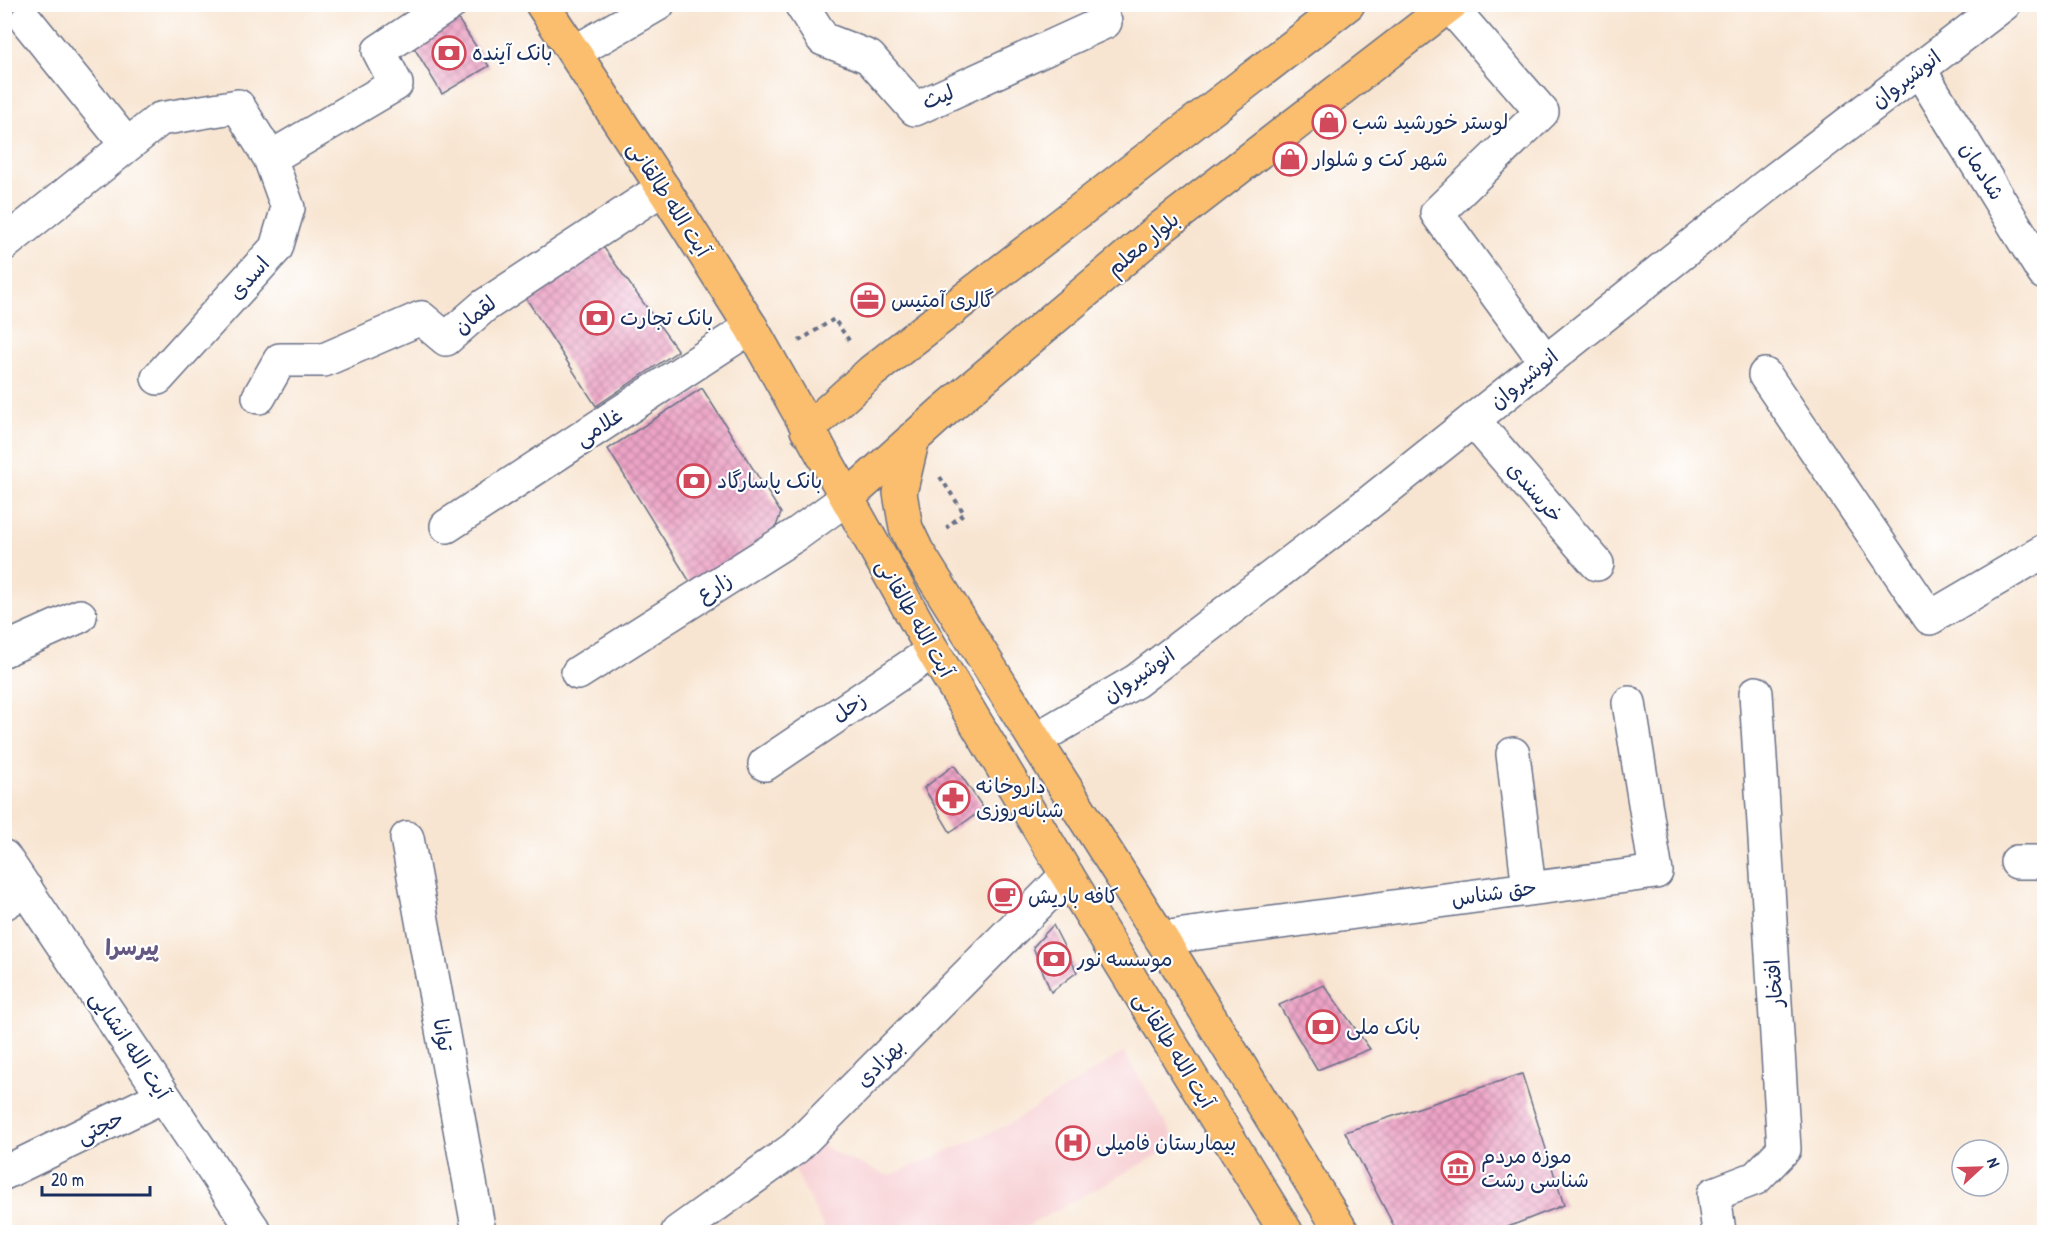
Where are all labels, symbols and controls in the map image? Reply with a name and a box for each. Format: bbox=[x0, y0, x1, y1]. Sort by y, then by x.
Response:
bank icon: بانک آینده bbox=[431, 35, 467, 71]
place label: بانک آینده bbox=[472, 38, 553, 67]
street label: انوشیروان bbox=[1865, 43, 1947, 115]
street label: لیث bbox=[918, 77, 958, 116]
shop icon: لوستر خورشید شب bbox=[1311, 104, 1347, 140]
place label: لوستر خورشید شب bbox=[1352, 107, 1508, 136]
street label: آیت الله طالقانی bbox=[621, 135, 718, 263]
street label: شادمان bbox=[1953, 136, 2012, 205]
shop icon: شهر کت و شلوار bbox=[1272, 141, 1308, 177]
place label: شهر کت و شلوار bbox=[1311, 144, 1448, 173]
street label: بلوار معلم bbox=[1100, 205, 1186, 284]
street label: اسدی bbox=[221, 250, 276, 306]
office icon: گالری آمتیس bbox=[850, 282, 886, 318]
place label: گالری آمتیس bbox=[891, 285, 994, 314]
street label: لقمان bbox=[447, 288, 502, 341]
bank icon: بانک تجارت bbox=[579, 300, 615, 336]
place label: بانک تجارت bbox=[620, 303, 713, 332]
street label: انوشیروان bbox=[1483, 342, 1564, 415]
street label: غلامی bbox=[569, 400, 628, 453]
street label: خرسندی bbox=[1501, 455, 1570, 529]
bank icon: بانک پاسارگاد bbox=[676, 463, 712, 499]
place label: بانک پاسارگاد bbox=[717, 466, 822, 495]
street label: آیت الله طالقانی bbox=[870, 553, 962, 683]
street label: زارع bbox=[691, 565, 737, 609]
street label: انوشیروان bbox=[1097, 640, 1180, 709]
street label: زحل bbox=[826, 685, 872, 729]
place label: داروخانه شبانه‌روزی bbox=[976, 771, 1064, 824]
pharmacy icon: داروخانه شبانه‌روزی bbox=[935, 780, 971, 816]
street label: حق شناس bbox=[1449, 872, 1539, 913]
cafe icon: کافه باریش bbox=[987, 878, 1023, 914]
place label: کافه باریش bbox=[1028, 881, 1119, 910]
district label: پیرسرا bbox=[105, 932, 159, 962]
bank icon: موسسه نور bbox=[1036, 941, 1072, 977]
place label: موسسه نور bbox=[1076, 944, 1173, 973]
street label: افتخار bbox=[1757, 958, 1790, 1010]
street label: آیت الله انشایی bbox=[83, 985, 178, 1105]
street label: آیت الله طالقانی bbox=[1127, 986, 1222, 1114]
bank icon: بانک ملی bbox=[1305, 1009, 1341, 1045]
place label: بانک ملی bbox=[1346, 1012, 1421, 1041]
street label: توانا bbox=[426, 1016, 461, 1054]
street label: بهزادی bbox=[849, 1032, 910, 1093]
street label: حجتی bbox=[71, 1103, 128, 1150]
hospital icon: بیمارستان فامیلی bbox=[1055, 1125, 1091, 1161]
place label: بیمارستان فامیلی bbox=[1096, 1128, 1236, 1157]
north arrow bbox=[1950, 1138, 2010, 1198]
place label: موزه مردم شناسی رشت bbox=[1481, 1141, 1589, 1194]
museum icon: موزه مردم شناسی رشت bbox=[1440, 1150, 1476, 1186]
text: N bbox=[1982, 1154, 2006, 1171]
scale bar bbox=[42, 1159, 150, 1197]
text: 20 m bbox=[51, 1167, 84, 1192]

